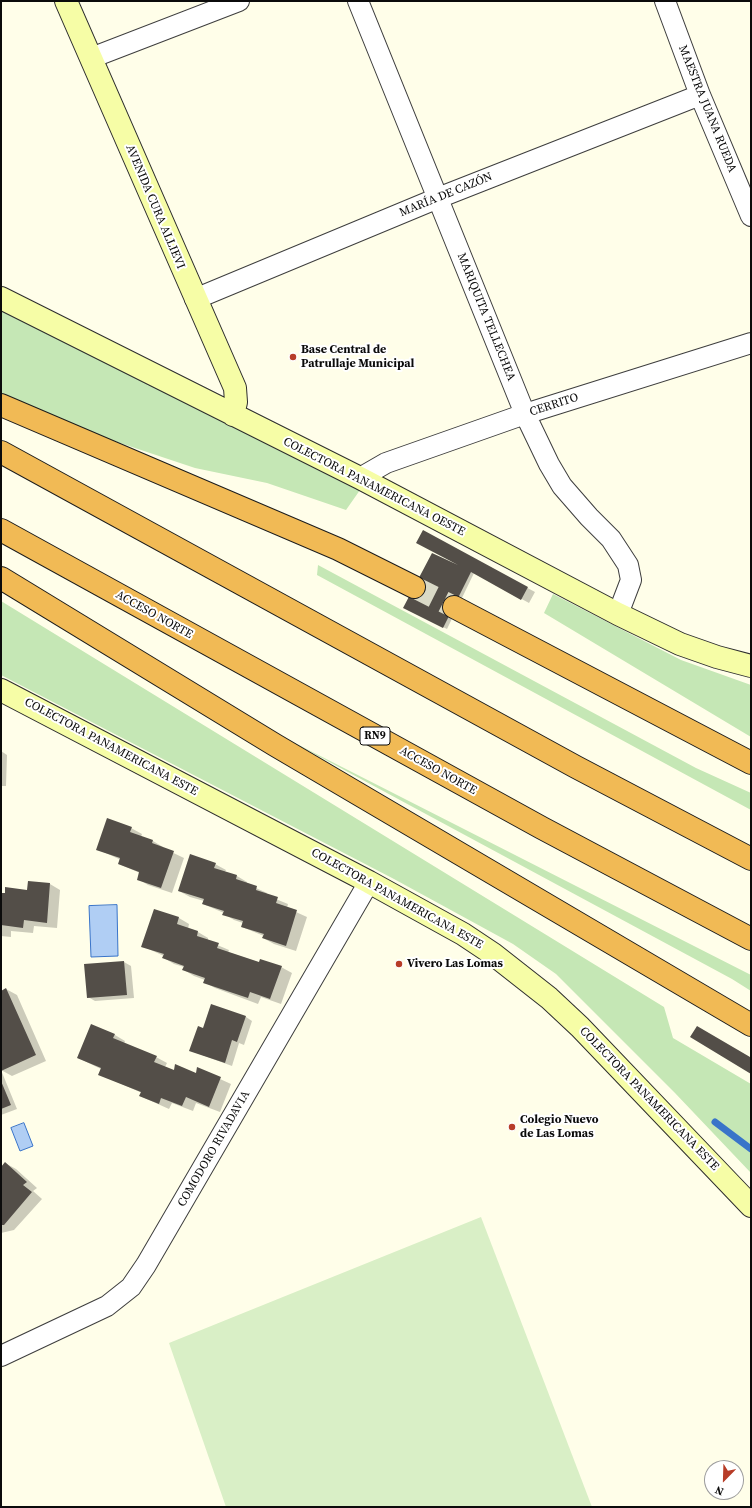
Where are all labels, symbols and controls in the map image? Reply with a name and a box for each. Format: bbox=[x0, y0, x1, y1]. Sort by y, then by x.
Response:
street label: MAESTRA JUANA RUEDA bbox=[675, 43, 739, 175]
street label: AVENIDA CURA ALLIEVI bbox=[122, 143, 188, 271]
street label: MARÍA DE CAZÓN bbox=[397, 170, 495, 220]
street label: MARIQUITA TELLECHEA bbox=[454, 251, 518, 383]
place label: Base Central de Patrullaje Municipal bbox=[301, 343, 414, 371]
marker: Base Central de Patrullaje Municipal bbox=[288, 352, 298, 362]
street label: CERRITO bbox=[528, 390, 580, 420]
street label: COLECTORA PANAMERICANA OESTE bbox=[281, 435, 467, 539]
street label: ACCESO NORTE bbox=[113, 588, 195, 642]
street label: COLECTORA PANAMERICANA ESTE bbox=[22, 695, 200, 799]
road number: RN9 bbox=[360, 727, 390, 745]
street label: ACCESO NORTE bbox=[397, 744, 479, 798]
street label: COLECTORA PANAMERICANA ESTE bbox=[309, 846, 485, 952]
place label: Vivero Las Lomas bbox=[407, 957, 503, 971]
marker: Vivero Las Lomas bbox=[394, 959, 404, 969]
street label: COLECTORA PANAMERICANA ESTE bbox=[576, 1024, 722, 1174]
street label: COMODORO RIVADAVIA bbox=[175, 1088, 253, 1210]
place label: Colegio Nuevo de Las Lomas bbox=[520, 1113, 599, 1141]
marker: Colegio Nuevo de Las Lomas bbox=[507, 1122, 517, 1132]
north arrow bbox=[704, 1460, 744, 1500]
text: N bbox=[713, 1482, 726, 1499]

